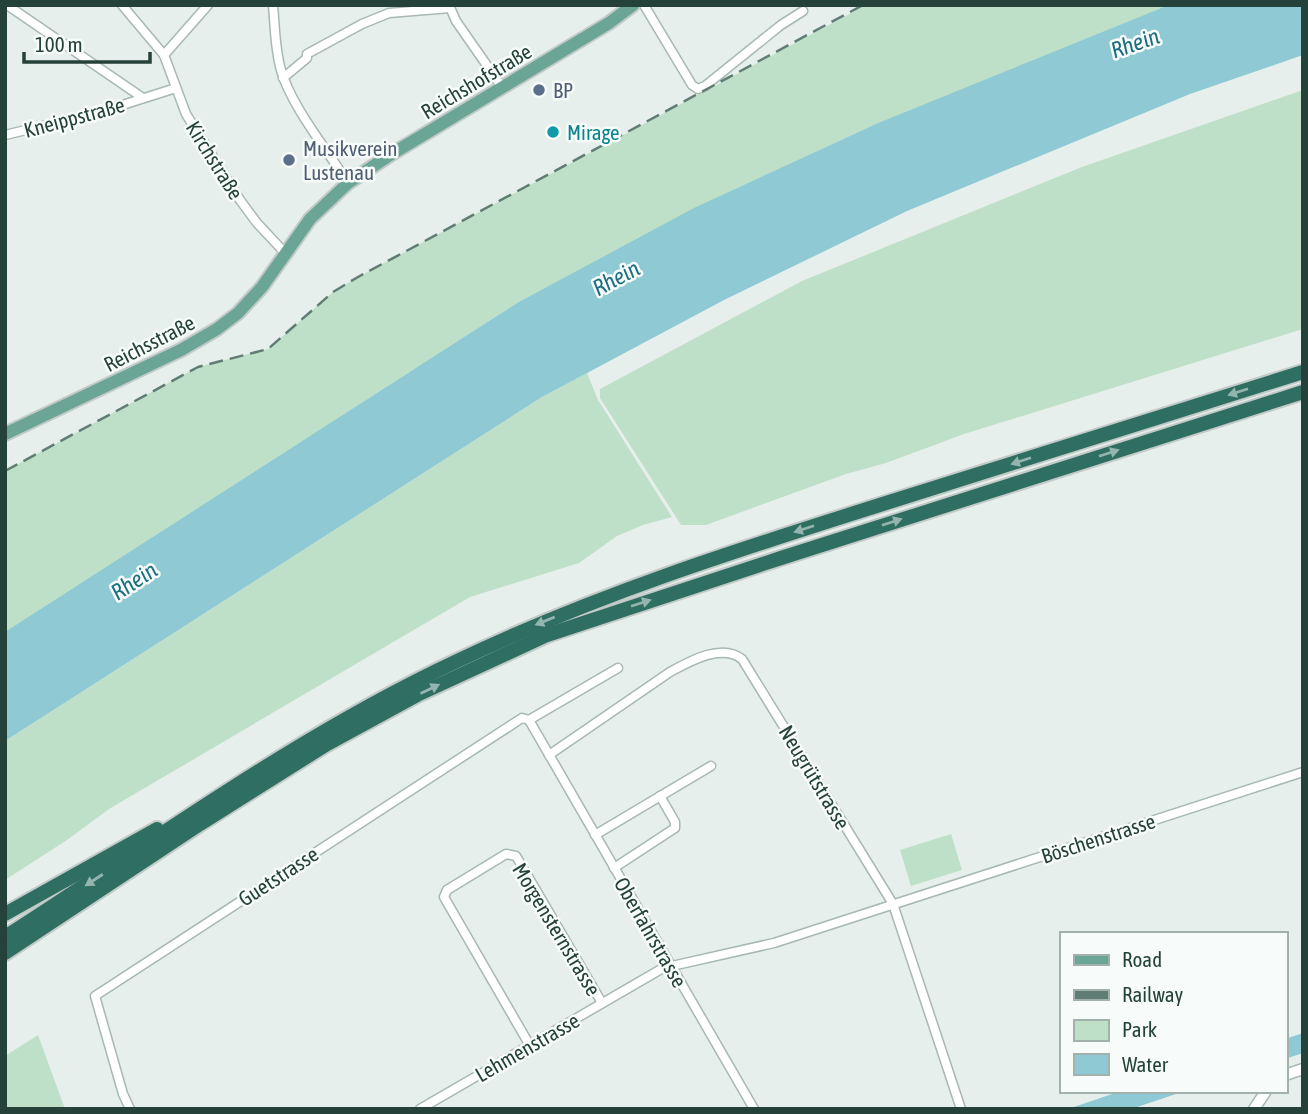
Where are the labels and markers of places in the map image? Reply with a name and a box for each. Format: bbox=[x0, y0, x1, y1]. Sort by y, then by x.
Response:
place label: BP bbox=[553, 78, 573, 102]
marker: BP bbox=[531, 82, 547, 98]
place label: Mirage bbox=[567, 120, 620, 144]
marker: Mirage bbox=[545, 124, 561, 140]
place label: Musikverein Lustenau bbox=[303, 136, 397, 184]
marker: Musikverein Lustenau bbox=[281, 152, 297, 168]

